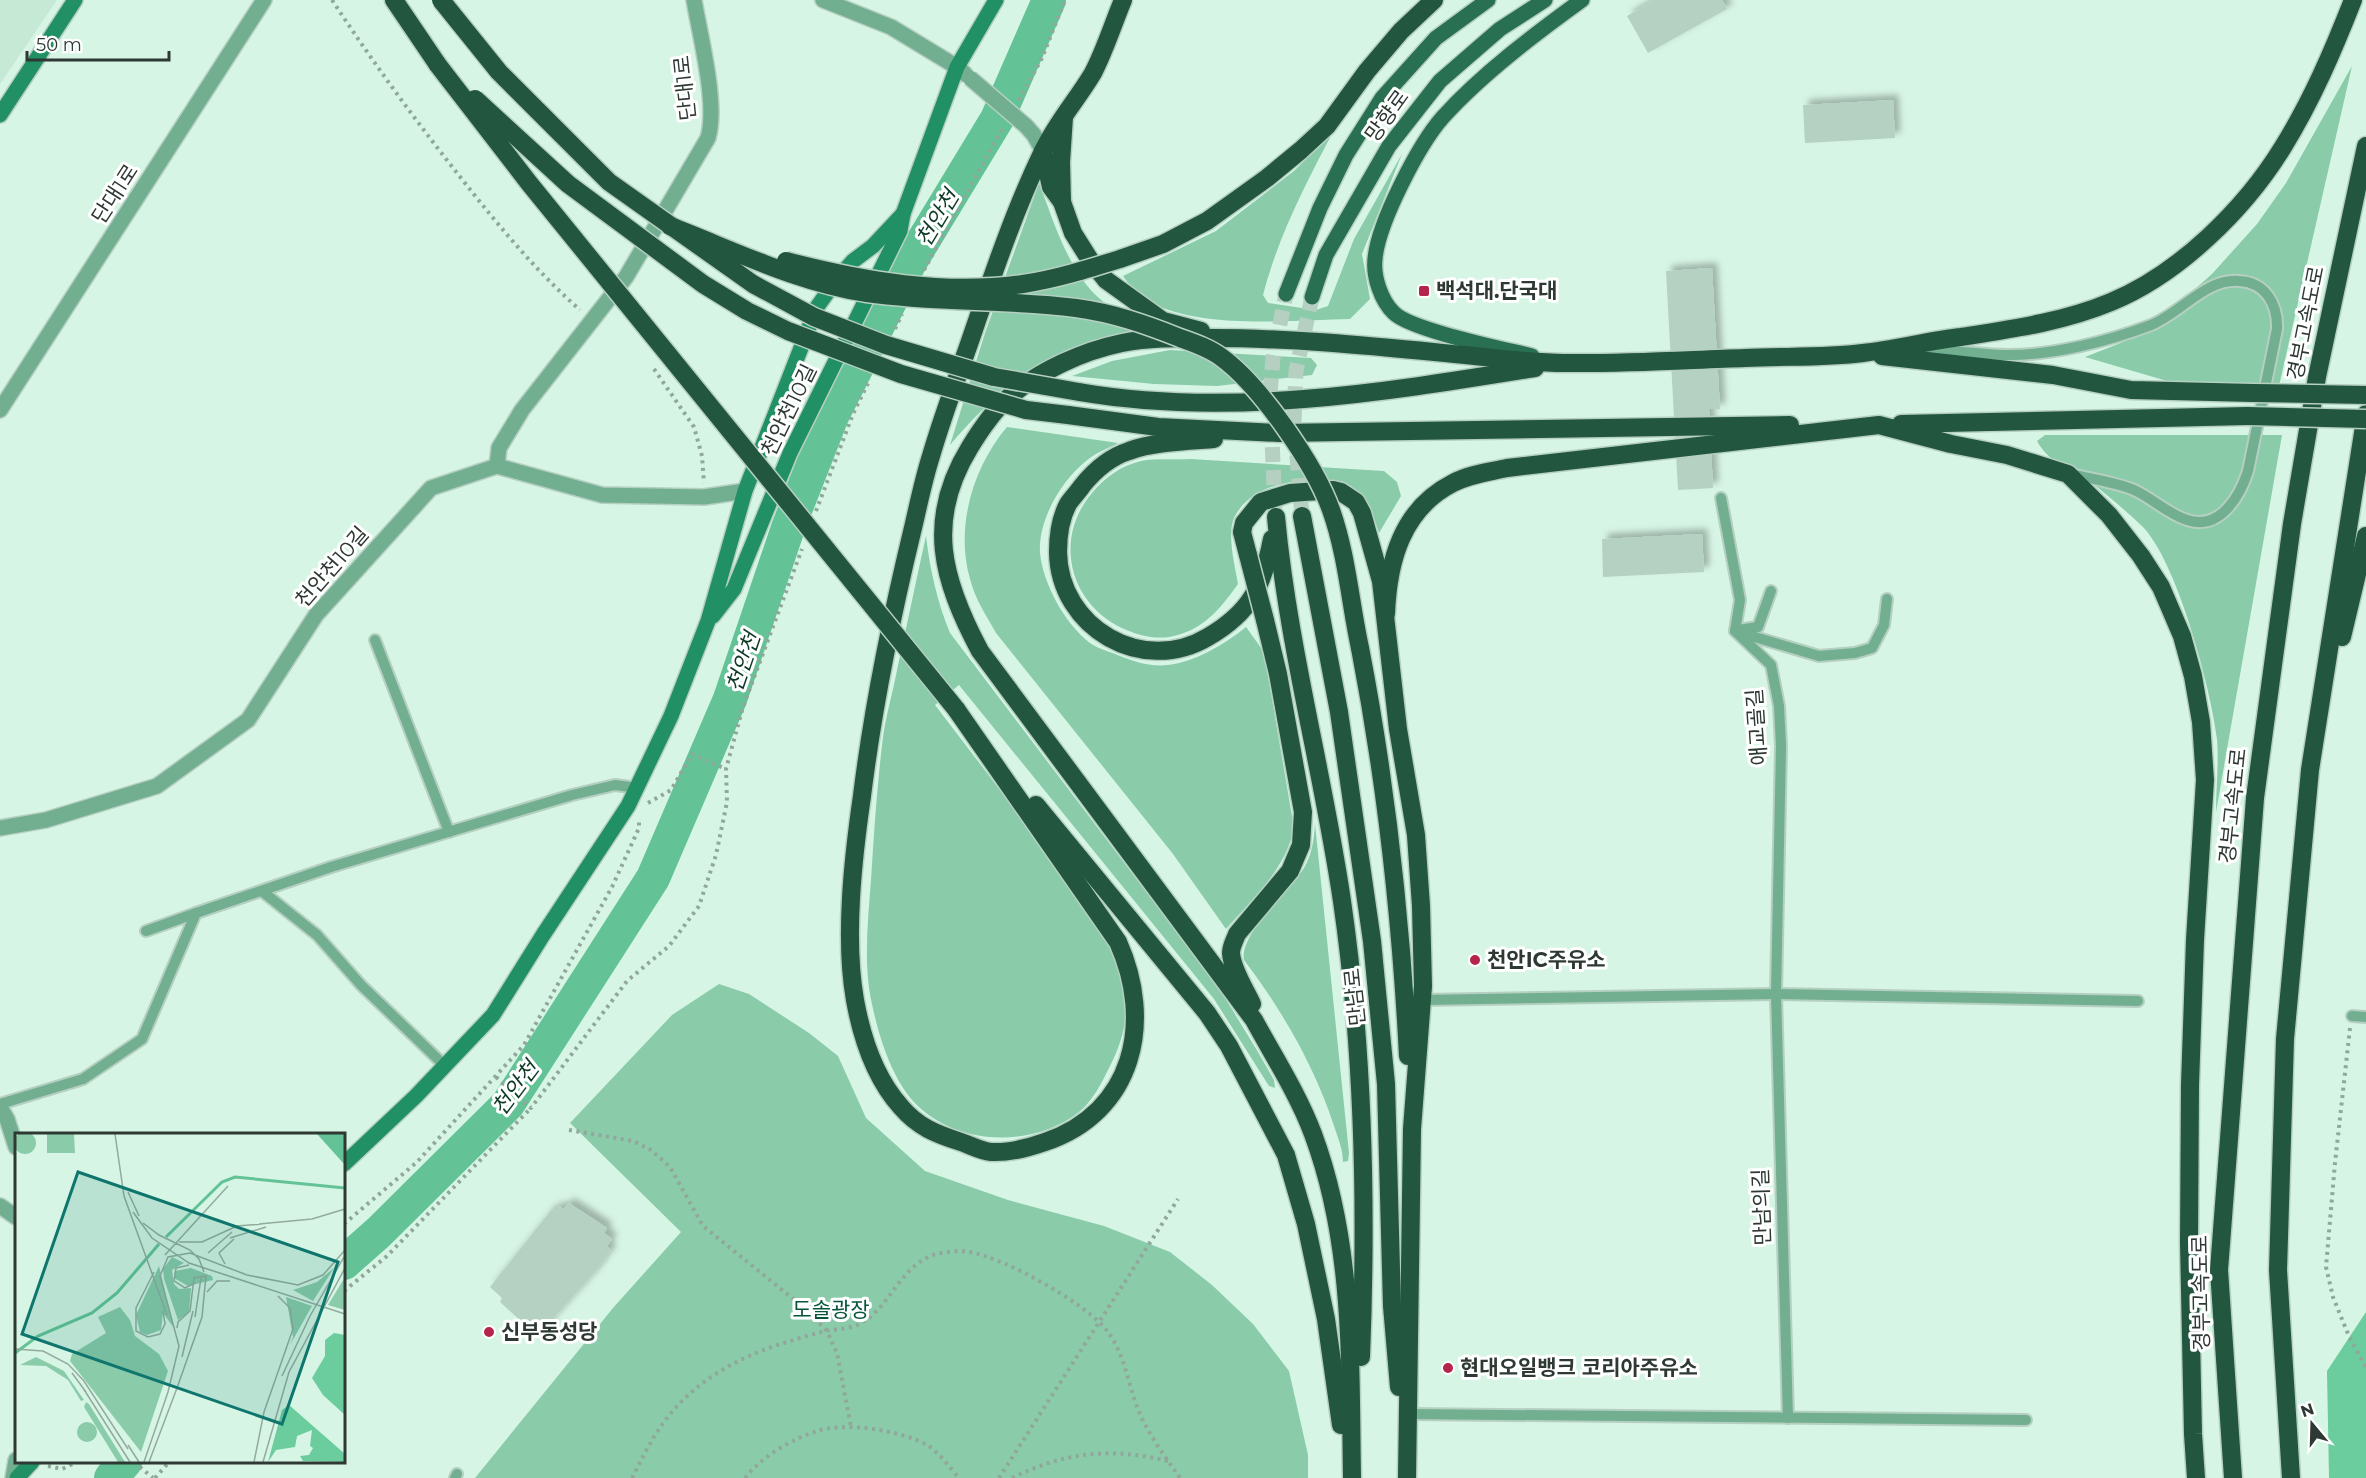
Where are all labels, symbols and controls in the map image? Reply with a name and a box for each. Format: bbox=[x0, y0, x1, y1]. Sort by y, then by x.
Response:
scale bar bbox=[27, 24, 170, 62]
text: 50 m bbox=[36, 34, 82, 56]
street label: 단대1로 bbox=[669, 54, 700, 122]
street label: 망향로 bbox=[1359, 85, 1414, 147]
street label: 단대1로 bbox=[86, 159, 143, 228]
water label: 천안천 bbox=[910, 183, 966, 251]
street label: 경부고속도로 bbox=[2282, 264, 2329, 382]
place label: 백석대.단국대 bbox=[1436, 278, 1557, 303]
marker: 백석대.단국대 bbox=[1417, 284, 1431, 298]
street label: 천안천10길 bbox=[756, 360, 821, 460]
street label: 천안천10길 bbox=[290, 521, 373, 612]
water label: 천안천 bbox=[721, 626, 767, 695]
street label: 애교골길 bbox=[1741, 688, 1772, 766]
street label: 경부고속도로 bbox=[2214, 747, 2251, 865]
place label: 천안IC주유소 bbox=[1487, 947, 1606, 972]
marker: 천안IC주유소 bbox=[1468, 953, 1482, 967]
street label: 만남로 bbox=[1339, 967, 1370, 1027]
water label: 천안천 bbox=[486, 1054, 546, 1121]
inset map bbox=[15, 1133, 345, 1463]
street label: 만남의길 bbox=[1748, 1168, 1775, 1246]
street label: 경부고속도로 bbox=[2187, 1235, 2214, 1351]
park label: 도솔광장 bbox=[792, 1297, 870, 1322]
place label: 신부동성당 bbox=[501, 1319, 598, 1344]
marker: 신부동성당 bbox=[482, 1325, 496, 1339]
place label: 현대오일뱅크 코리아주유소 bbox=[1460, 1355, 1698, 1380]
marker: 현대오일뱅크 코리아주유소 bbox=[1441, 1361, 1455, 1375]
north arrow bbox=[2282, 1394, 2342, 1454]
text: N bbox=[2298, 1399, 2316, 1421]

